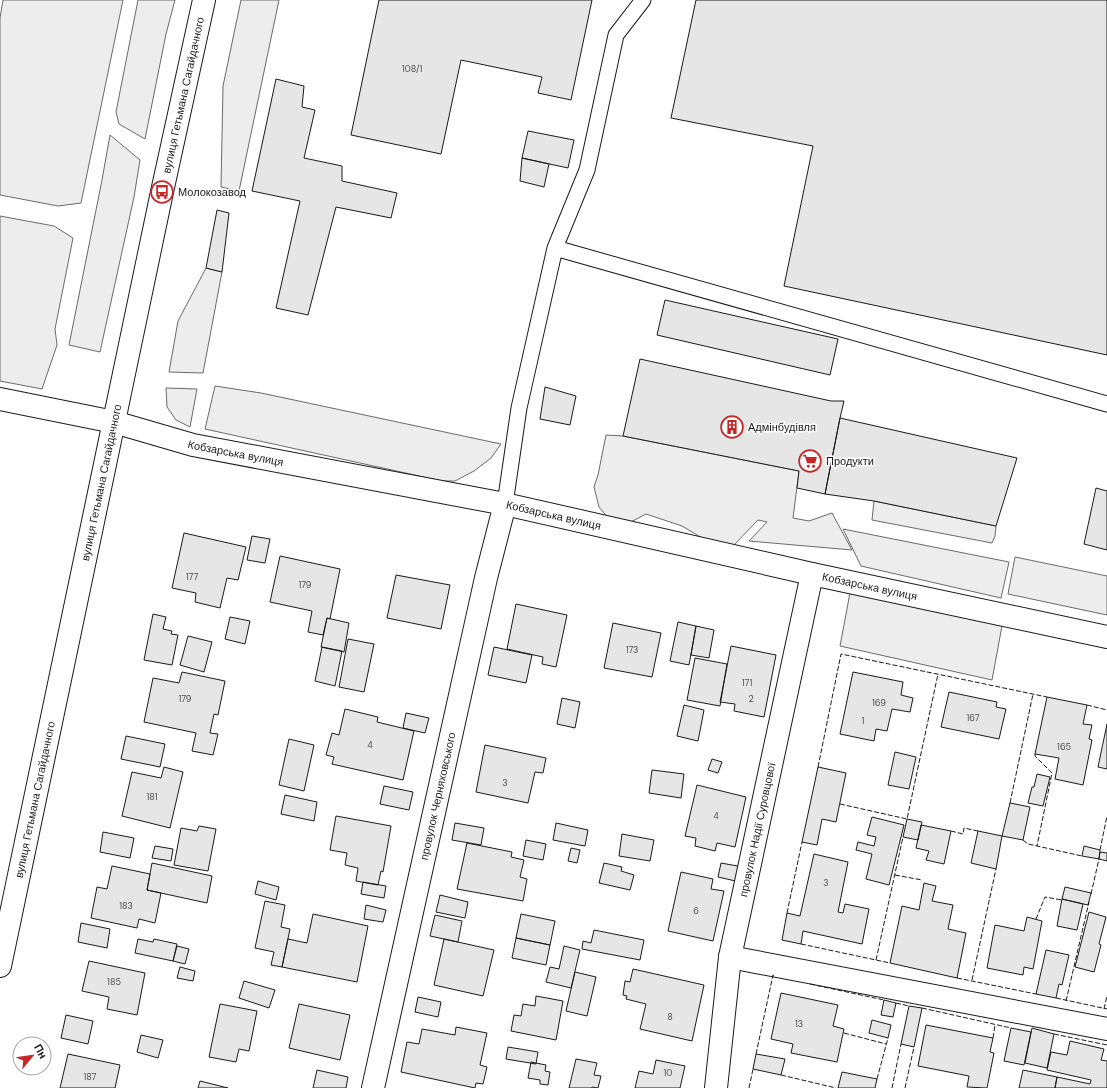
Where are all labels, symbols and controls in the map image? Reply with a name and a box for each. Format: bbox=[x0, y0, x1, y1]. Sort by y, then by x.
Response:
street label: вулиця Гетьмана Сагайдачного bbox=[159, 16, 207, 175]
house number: 108/1 bbox=[402, 63, 422, 75]
bus stop icon: Молокозавод bbox=[149, 179, 175, 205]
place label: Молокозавод bbox=[178, 185, 247, 199]
street label: вулиця Гетьмана Сагайдачного bbox=[78, 403, 124, 562]
building icon: Адмінбудівля bbox=[719, 414, 745, 440]
place label: Адмінбудівля bbox=[748, 420, 816, 434]
street label: Кобзарська вулиця bbox=[186, 437, 285, 469]
supermarket icon: Продукти bbox=[797, 448, 823, 474]
place label: Продукти bbox=[826, 454, 874, 468]
street label: Кобзарська вулиця bbox=[505, 497, 603, 533]
street label: Кобзарська вулиця bbox=[821, 569, 919, 603]
house number: 177 bbox=[186, 571, 198, 583]
house number: 179 bbox=[298, 579, 312, 591]
house number: 173 bbox=[626, 644, 638, 656]
house number: 171 bbox=[742, 677, 752, 689]
house number: 179 bbox=[178, 693, 192, 705]
house number: 2 bbox=[748, 693, 754, 705]
house number: 169 bbox=[872, 697, 886, 709]
house number: 167 bbox=[966, 712, 980, 724]
house number: 1 bbox=[862, 715, 865, 727]
street label: вулиця Гетьмана Сагайдачного bbox=[12, 720, 58, 879]
street label: провулок Черняховського bbox=[417, 731, 459, 861]
house number: 4 bbox=[367, 739, 373, 751]
house number: 165 bbox=[1057, 741, 1071, 753]
street label: провулок Надії Суровцової bbox=[736, 761, 778, 898]
house number: 3 bbox=[502, 777, 508, 789]
house number: 181 bbox=[147, 791, 158, 803]
house number: 4 bbox=[713, 810, 719, 822]
house number: 3 bbox=[823, 877, 829, 889]
house number: 183 bbox=[119, 900, 133, 912]
house number: 6 bbox=[693, 905, 699, 917]
house number: 185 bbox=[107, 976, 121, 988]
house number: 8 bbox=[667, 1011, 673, 1023]
house number: 13 bbox=[795, 1018, 803, 1030]
north arrow bbox=[12, 1036, 52, 1076]
text: Пн bbox=[31, 1041, 50, 1061]
house number: 10 bbox=[664, 1067, 672, 1079]
house number: 187 bbox=[84, 1071, 97, 1083]

